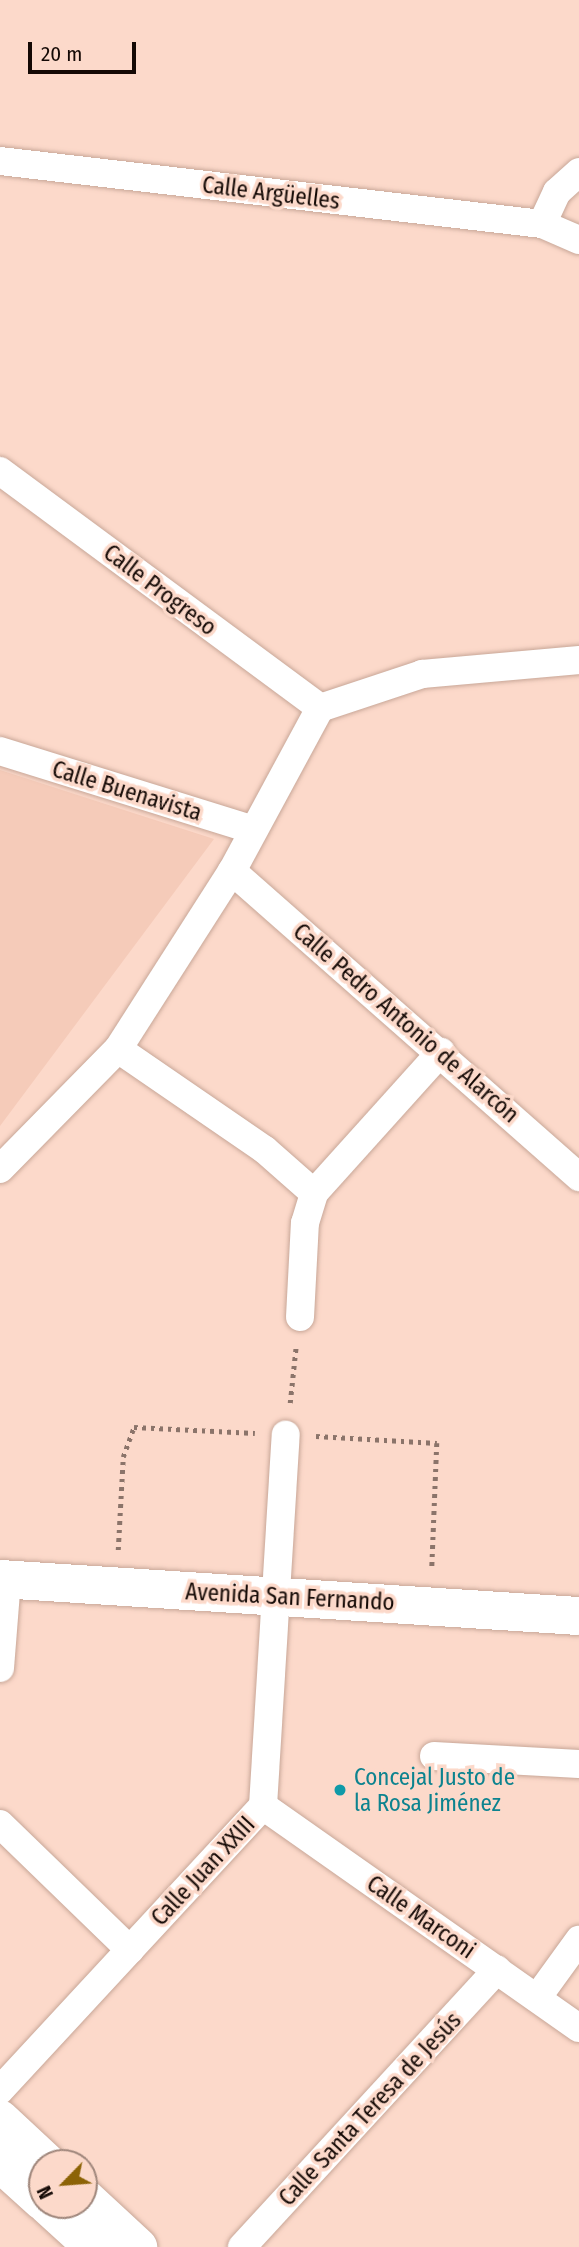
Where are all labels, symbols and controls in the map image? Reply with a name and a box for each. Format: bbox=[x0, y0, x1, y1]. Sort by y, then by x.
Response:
scale bar bbox=[32, 28, 140, 72]
text: 20 m bbox=[41, 41, 82, 67]
street label: Calle Argüelles bbox=[201, 171, 341, 215]
street label: Calle Progreso bbox=[98, 539, 222, 641]
street label: Calle Buenavista bbox=[49, 755, 205, 827]
street label: Calle Pedro Antonio de Alarcón bbox=[288, 918, 524, 1128]
street label: Avenida San Fernando bbox=[185, 1578, 395, 1616]
place label: Concejal Justo de la Rosa Jiménez bbox=[354, 1763, 515, 1817]
marker: Concejal Justo de la Rosa Jiménez bbox=[332, 1782, 348, 1798]
street label: Calle Juan XXIII bbox=[146, 1811, 260, 1931]
street label: Calle Marconi bbox=[362, 1870, 480, 1964]
street label: Calle Santa Teresa de Jesús bbox=[273, 2007, 467, 2211]
north arrow bbox=[28, 2149, 98, 2219]
text: N bbox=[33, 2182, 58, 2202]

